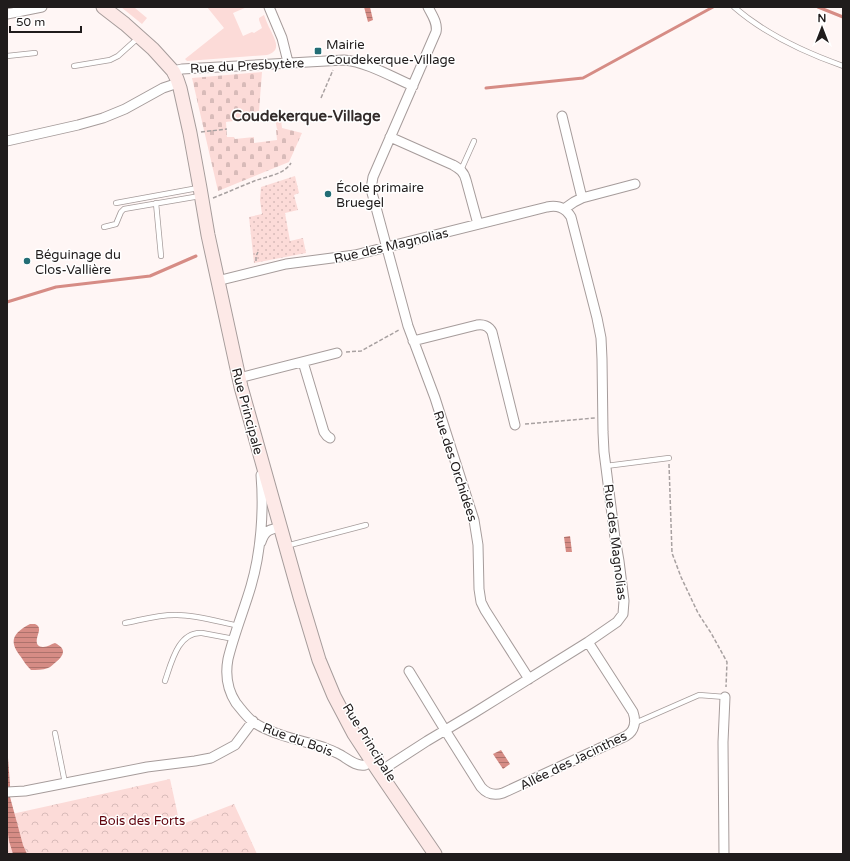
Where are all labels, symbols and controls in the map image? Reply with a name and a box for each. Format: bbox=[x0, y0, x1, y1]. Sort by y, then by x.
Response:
scale bar bbox=[10, 8, 81, 34]
north arrow bbox=[802, 8, 842, 48]
text: N bbox=[818, 12, 826, 25]
text: 50 m bbox=[16, 15, 45, 29]
place label: Mairie Coudekerque-Village bbox=[326, 37, 455, 68]
marker: Mairie Coudekerque-Village bbox=[313, 46, 323, 56]
street label: Rue du Presbytère bbox=[190, 55, 304, 77]
district label: Coudekerque-Village bbox=[231, 107, 381, 126]
place label: École primaire Bruegel bbox=[336, 180, 424, 211]
marker: École primaire Bruegel bbox=[323, 189, 333, 199]
street label: Rue des Magnolias bbox=[332, 225, 450, 267]
place label: Béguinage du Clos-Vallière bbox=[35, 247, 121, 278]
marker: Béguinage du Clos-Vallière bbox=[22, 256, 32, 266]
street label: Rue Principale bbox=[228, 366, 266, 456]
street label: Rue des Orchidées bbox=[430, 409, 481, 524]
street label: Rue des Magnolias bbox=[600, 483, 630, 601]
street label: Rue Principale bbox=[339, 701, 400, 784]
street label: Rue du Bois bbox=[260, 720, 335, 760]
street label: Allée des Jacinthes bbox=[517, 728, 630, 794]
park label: Bois des Forts bbox=[99, 813, 185, 829]

